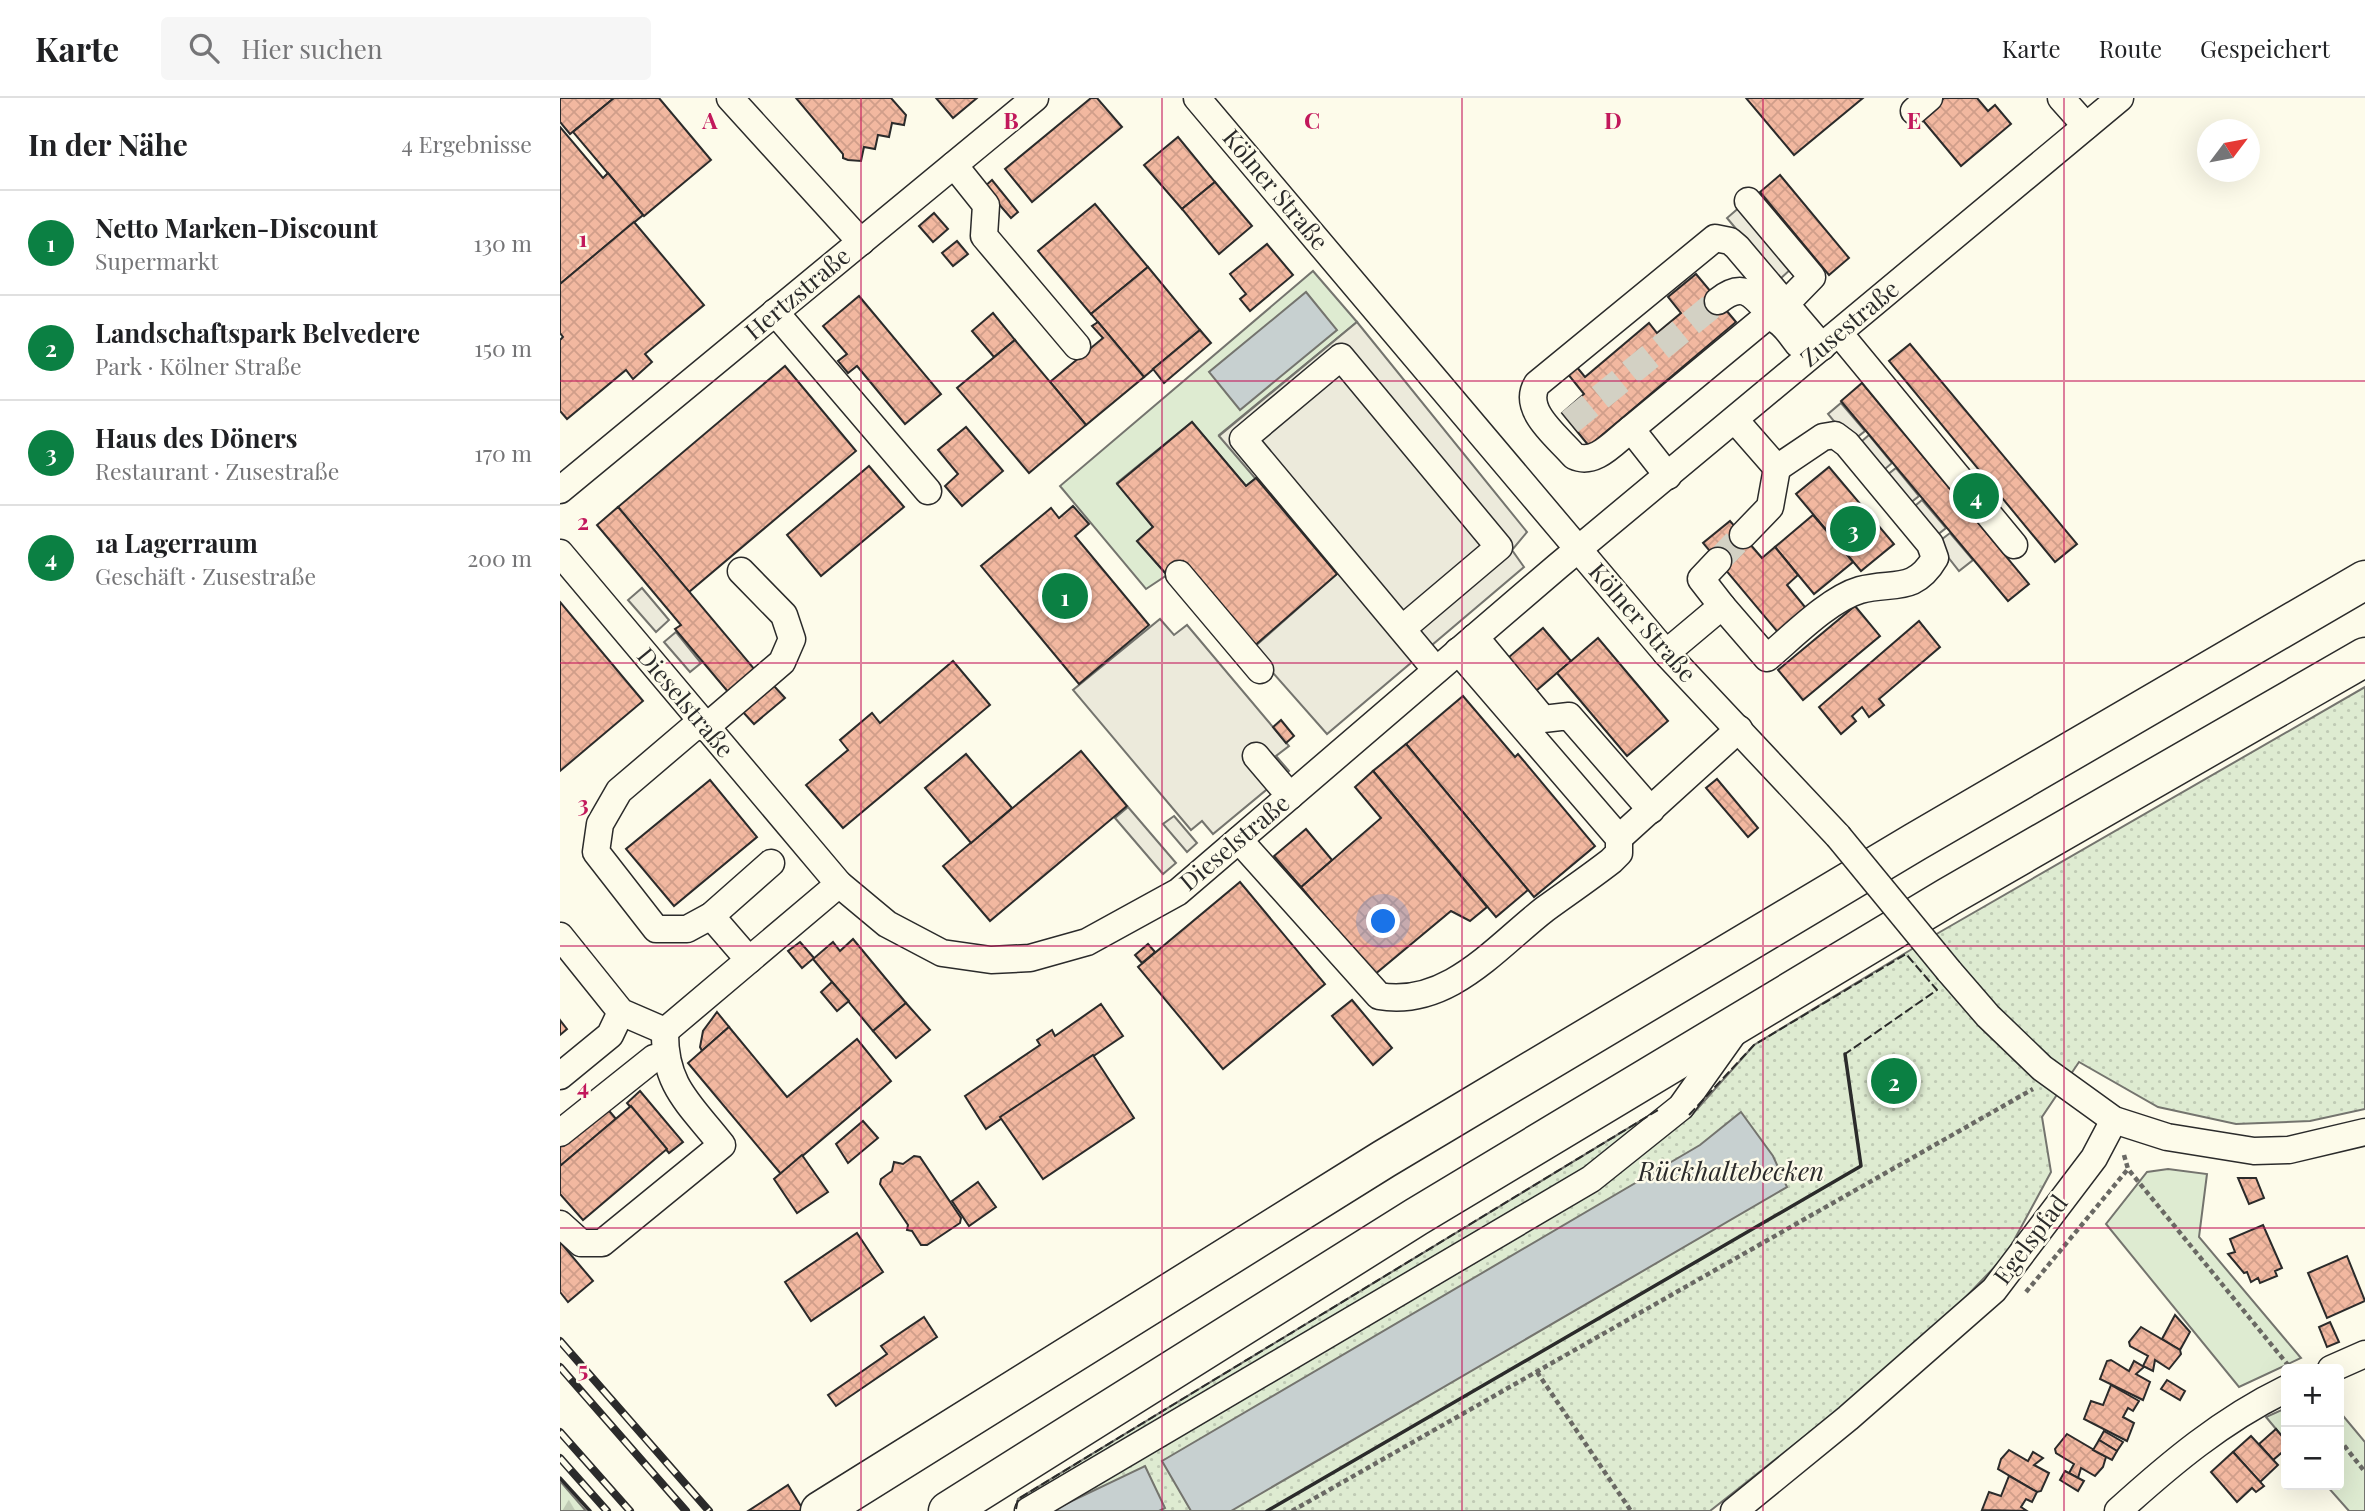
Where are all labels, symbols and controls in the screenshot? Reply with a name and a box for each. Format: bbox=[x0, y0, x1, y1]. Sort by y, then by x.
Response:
search box bbox=[161, 17, 651, 80]
text: Karte bbox=[35, 26, 119, 70]
icon: search bbox=[185, 29, 223, 67]
text: Hier suchen bbox=[241, 31, 383, 66]
text: Karte bbox=[2002, 32, 2061, 64]
text: Route bbox=[2099, 32, 2162, 64]
text: Gespeichert bbox=[2200, 32, 2330, 64]
text: A bbox=[701, 104, 718, 135]
text: B bbox=[1003, 104, 1019, 135]
text: C bbox=[1304, 104, 1320, 135]
text: D bbox=[1604, 104, 1622, 135]
text: E bbox=[1907, 104, 1921, 135]
north arrow bbox=[2197, 119, 2260, 182]
street label: Kölner Straße bbox=[1217, 122, 1336, 256]
text: In der Nähe bbox=[28, 124, 188, 164]
text: 4 Ergebnisse bbox=[401, 128, 532, 159]
text: Netto Marken-Discount bbox=[95, 210, 378, 245]
text: 1 bbox=[579, 222, 588, 253]
text: 1 bbox=[47, 227, 55, 258]
text: 130 m bbox=[474, 227, 532, 258]
street label: Hertzstraße bbox=[737, 239, 856, 346]
text: Supermarkt bbox=[95, 245, 218, 276]
street label: Zusestraße bbox=[1793, 272, 1905, 373]
text: Landschaftspark Belvedere bbox=[95, 315, 420, 350]
text: 2 bbox=[45, 332, 57, 363]
text: 150 m bbox=[474, 332, 532, 363]
text: Park · Kölner Straße bbox=[95, 350, 302, 381]
text: Haus des Döners bbox=[95, 420, 298, 455]
text: 3 bbox=[45, 437, 57, 468]
text: 170 m bbox=[474, 437, 532, 468]
text: Restaurant · Zusestraße bbox=[95, 455, 339, 486]
pin: 4 bbox=[1953, 470, 1999, 522]
pin: 3 bbox=[1830, 503, 1876, 555]
text: 2 bbox=[577, 505, 589, 536]
text: 1a Lagerraum bbox=[95, 525, 258, 560]
text: 4 bbox=[45, 542, 57, 573]
text: 200 m bbox=[467, 542, 532, 573]
street label: Kölner Straße bbox=[1583, 555, 1704, 688]
text: Geschäft · Zusestraße bbox=[95, 560, 316, 591]
pin: 1 bbox=[1042, 570, 1088, 622]
street label: Dieselstraße bbox=[631, 640, 742, 763]
street label: Dieselstraße bbox=[1172, 786, 1295, 897]
text: 3 bbox=[577, 787, 589, 818]
your location bbox=[1366, 904, 1400, 938]
pin: 2 bbox=[1871, 1055, 1917, 1107]
text: 4 bbox=[577, 1070, 589, 1101]
water label: Rückhaltebecken bbox=[1637, 1153, 1824, 1188]
street label: Egelspfad bbox=[1985, 1187, 2074, 1290]
text: 5 bbox=[578, 1353, 588, 1384]
map controls bbox=[2281, 1364, 2344, 1490]
button: + bbox=[2281, 1364, 2344, 1427]
button: − bbox=[2281, 1427, 2344, 1490]

